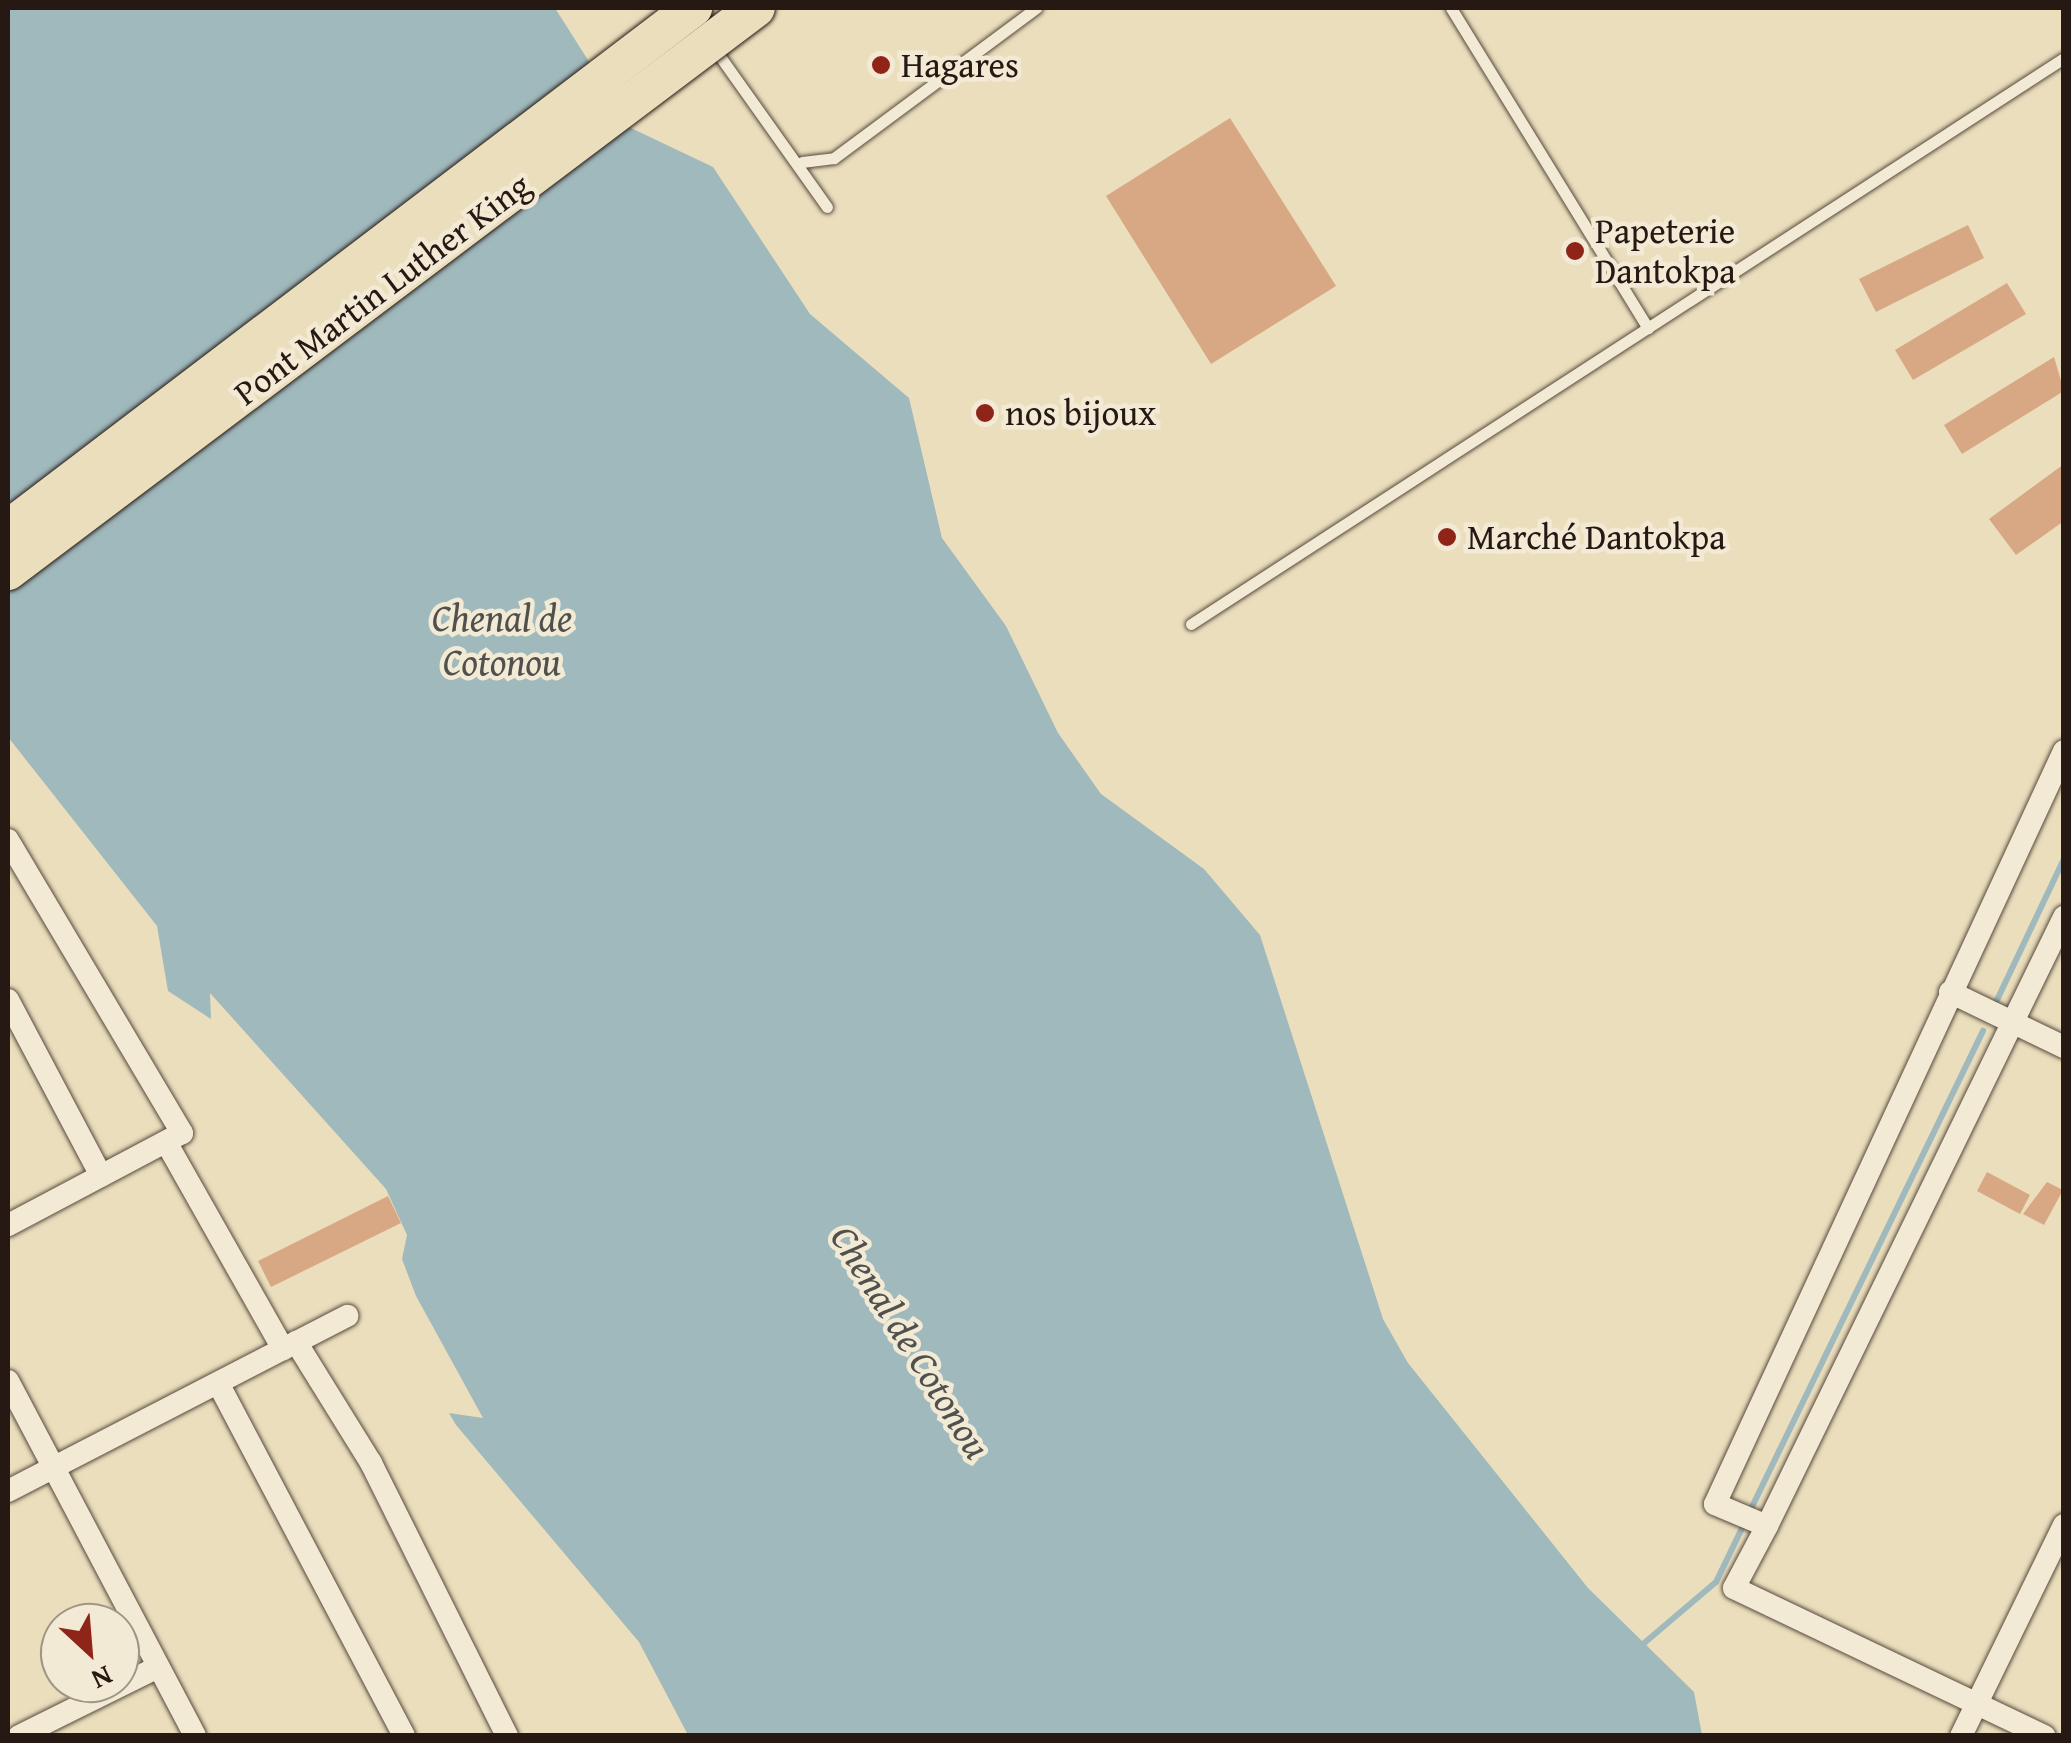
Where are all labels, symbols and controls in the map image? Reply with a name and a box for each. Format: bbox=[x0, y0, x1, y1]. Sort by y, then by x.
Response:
place label: Hagares bbox=[901, 44, 1019, 86]
marker: Hagares bbox=[870, 54, 892, 76]
street label: Pont Martin Luther King bbox=[226, 164, 538, 414]
place label: Papeterie Dantokpa bbox=[1595, 210, 1736, 292]
marker: Papeterie Dantokpa bbox=[1564, 240, 1586, 262]
place label: nos bijoux bbox=[1005, 392, 1156, 434]
marker: nos bijoux bbox=[974, 402, 996, 424]
place label: Marché Dantokpa bbox=[1467, 516, 1726, 558]
marker: Marché Dantokpa bbox=[1436, 526, 1458, 548]
water label: Chenal de Cotonou bbox=[432, 595, 572, 684]
water label: Chenal de Cotonou bbox=[821, 1217, 1001, 1467]
north arrow bbox=[40, 1603, 140, 1703]
text: N bbox=[85, 1656, 120, 1701]

